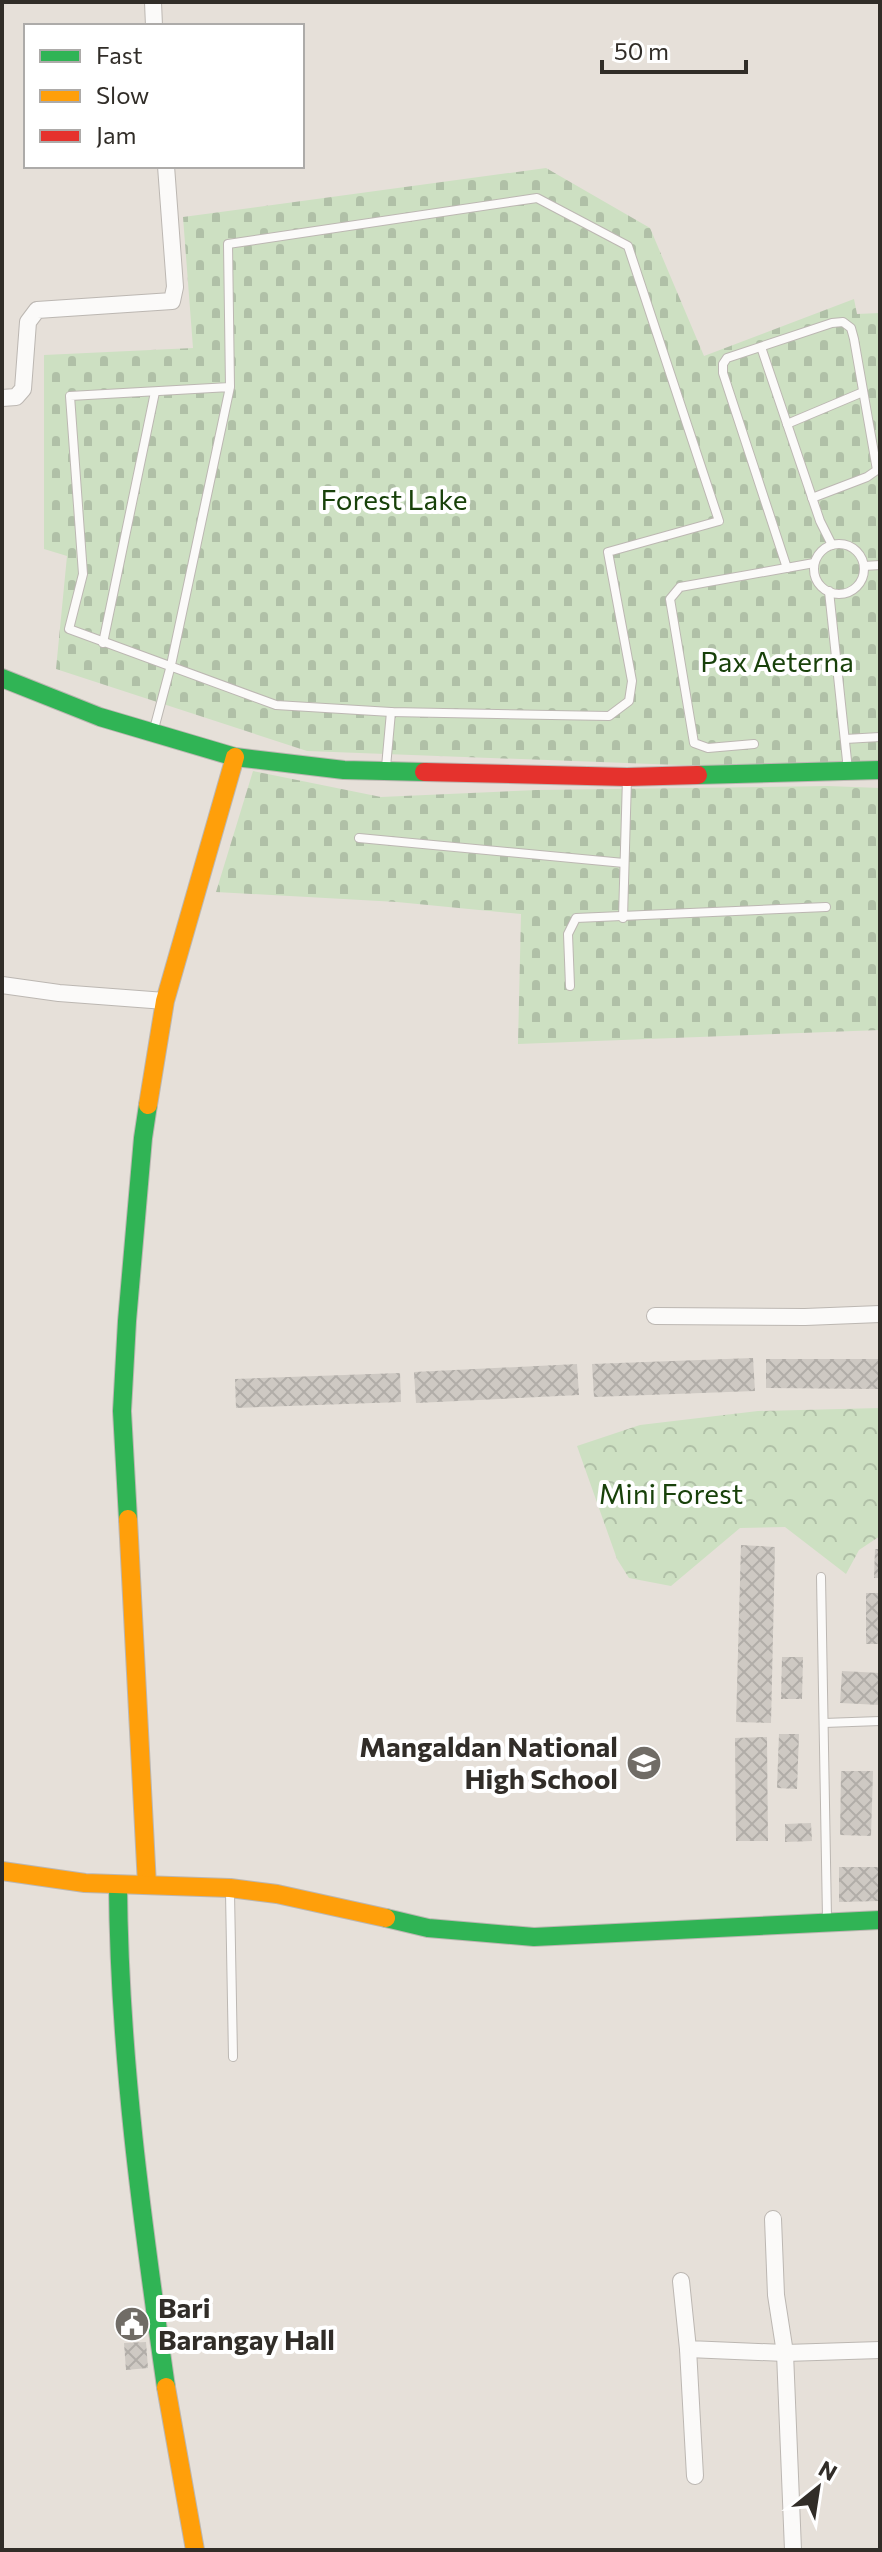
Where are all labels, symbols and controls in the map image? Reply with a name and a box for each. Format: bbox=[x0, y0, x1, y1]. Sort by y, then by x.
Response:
legend bbox=[24, 24, 304, 168]
scale bar bbox=[602, 24, 746, 74]
text: 50 m bbox=[614, 36, 669, 65]
text: Fast bbox=[96, 40, 143, 69]
text: Slow bbox=[96, 80, 149, 109]
text: Jam bbox=[96, 120, 136, 149]
park label: Forest Lake bbox=[320, 482, 468, 516]
park label: Pax Aeterna bbox=[700, 644, 854, 678]
park label: Mini Forest bbox=[599, 1476, 743, 1510]
place label: Mangaldan National High School bbox=[359, 1729, 618, 1795]
school or university icon: Mangaldan National High School bbox=[625, 1744, 663, 1782]
place label: Bari Barangay Hall bbox=[158, 2290, 335, 2356]
public building icon: Bari Barangay Hall bbox=[113, 2305, 151, 2343]
north arrow bbox=[778, 2448, 858, 2528]
text: N bbox=[814, 2454, 842, 2486]

